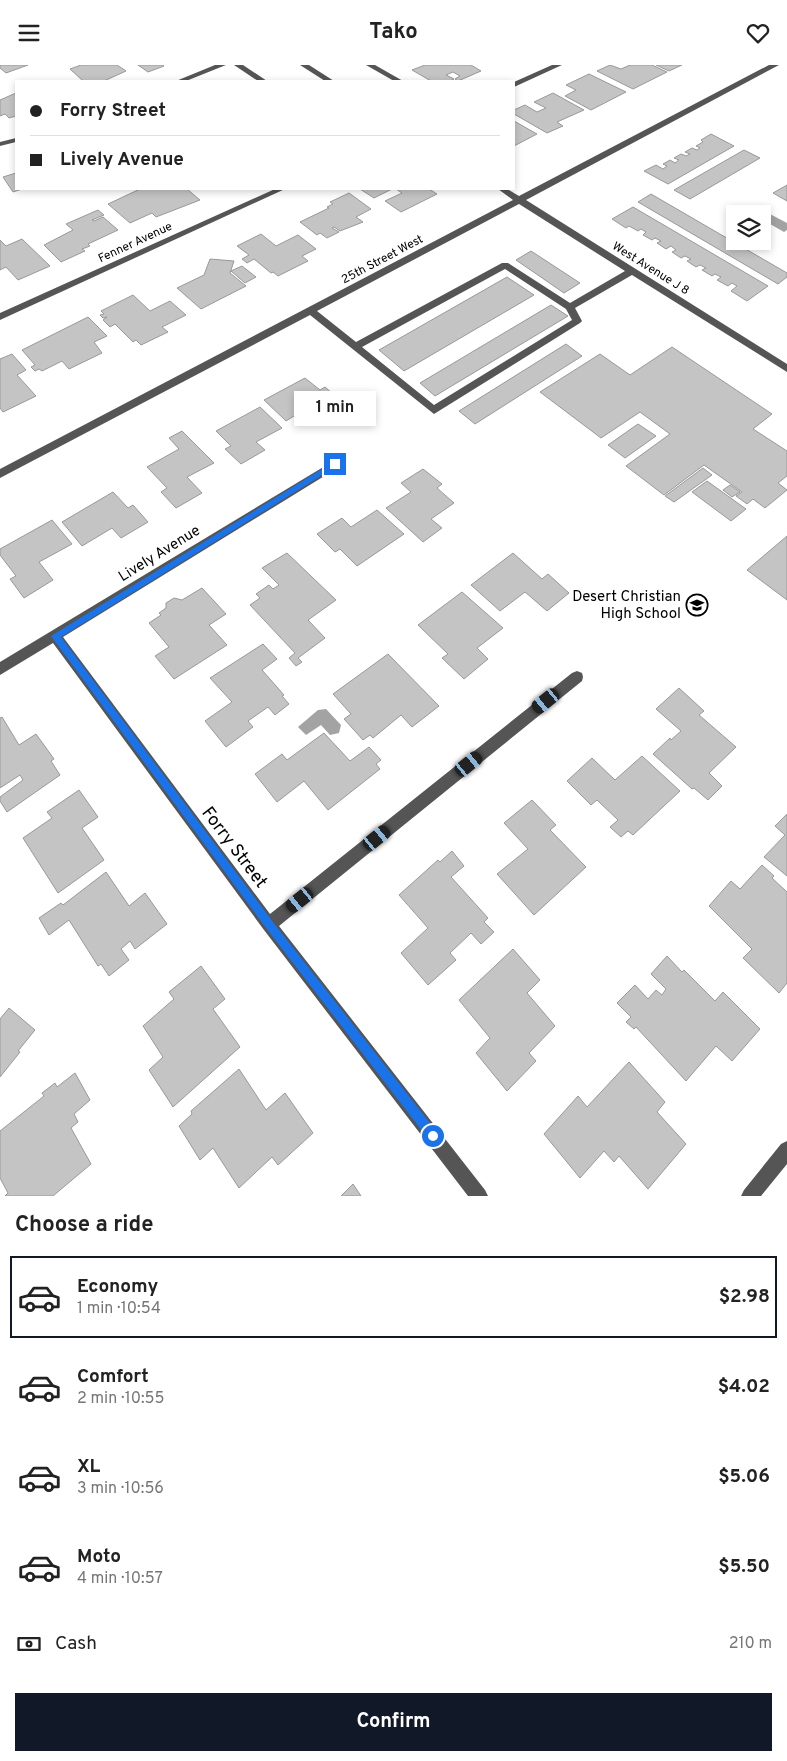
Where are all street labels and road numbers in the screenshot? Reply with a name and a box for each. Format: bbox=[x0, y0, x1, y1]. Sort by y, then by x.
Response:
street label: Fenner Avenue bbox=[96, 219, 175, 267]
street label: 25th Street West bbox=[339, 232, 426, 288]
street label: West Avenue J 8 bbox=[609, 239, 692, 299]
street label: Lively Avenue bbox=[115, 522, 204, 587]
street label: Forry Street bbox=[196, 803, 272, 893]

